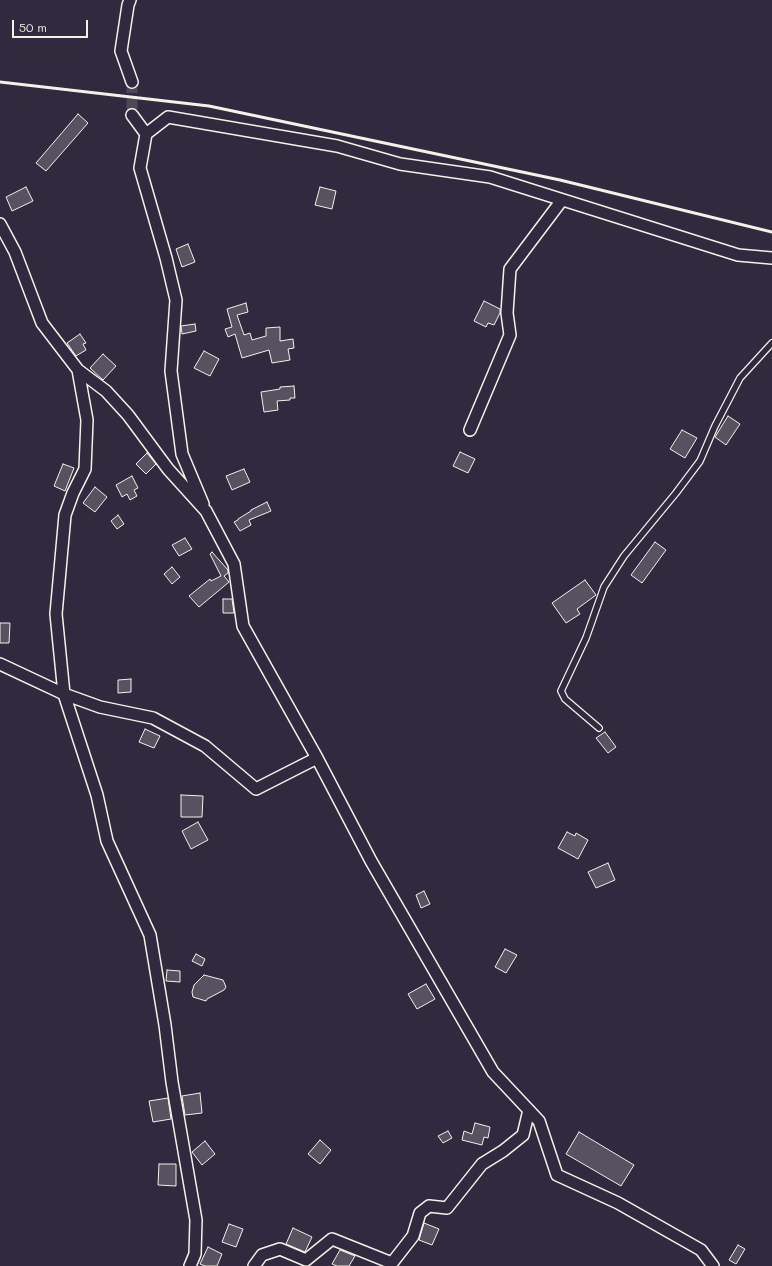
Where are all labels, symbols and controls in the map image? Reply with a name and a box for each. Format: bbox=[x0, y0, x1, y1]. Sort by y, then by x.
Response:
scale bar bbox=[14, 12, 90, 38]
text: 50 m bbox=[19, 19, 47, 35]

